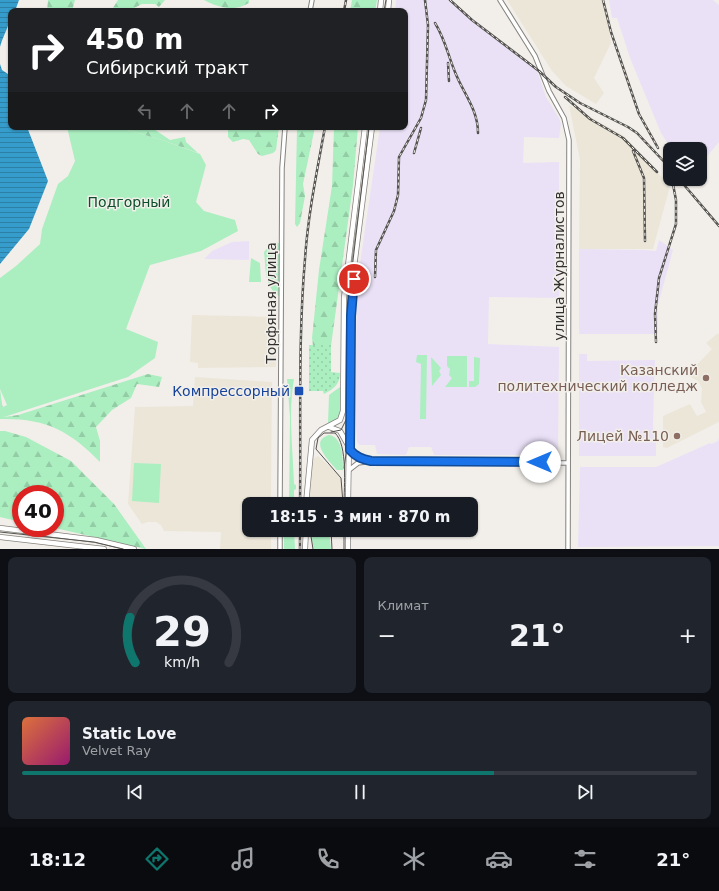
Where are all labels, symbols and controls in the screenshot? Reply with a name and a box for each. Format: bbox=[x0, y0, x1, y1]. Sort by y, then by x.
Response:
text: 450 m bbox=[86, 23, 183, 56]
icon: right bbox=[20, 24, 72, 76]
text: Сибирский тракт bbox=[86, 57, 249, 78]
icon: left bbox=[134, 100, 156, 122]
icon: ahead bbox=[176, 100, 198, 122]
icon: ahead bbox=[218, 100, 240, 122]
icon: right bbox=[260, 100, 282, 122]
map controls bbox=[663, 142, 707, 186]
button: layers bbox=[663, 142, 707, 186]
street label: улица Журналистов bbox=[551, 191, 567, 341]
park label: Подгорный bbox=[88, 194, 170, 210]
street label: Торфяная улица bbox=[263, 242, 279, 365]
pin bbox=[337, 262, 371, 296]
icon: arrive bbox=[343, 268, 365, 290]
place label: Казанский политехнический колледж bbox=[497, 362, 698, 394]
marker: Казанский политехнический колледж bbox=[701, 373, 711, 383]
place label: Компрессорный bbox=[172, 383, 290, 399]
marker: Компрессорный bbox=[293, 385, 305, 397]
place label: Лицей №110 bbox=[576, 428, 669, 444]
marker: Лицей №110 bbox=[672, 431, 682, 441]
position arrow bbox=[519, 441, 561, 483]
speed limit sign: 40 bbox=[12, 485, 64, 537]
text: 18:15 · 3 мин · 870 m bbox=[270, 508, 451, 526]
text: Климат bbox=[378, 598, 429, 613]
text: 29 bbox=[153, 607, 211, 656]
text: 21° bbox=[509, 618, 566, 653]
text: − bbox=[378, 623, 396, 648]
text: + bbox=[679, 623, 697, 648]
text: km/h bbox=[164, 654, 200, 670]
text: Static Love bbox=[82, 725, 176, 743]
text: Velvet Ray bbox=[82, 743, 151, 758]
icon: previous bbox=[124, 781, 146, 803]
icon: pause bbox=[349, 781, 371, 803]
icon: next bbox=[574, 781, 596, 803]
icon: directions bbox=[143, 845, 171, 873]
icon: music bbox=[229, 845, 257, 873]
icon: phone bbox=[314, 845, 342, 873]
icon: climate bbox=[400, 845, 428, 873]
icon: car bbox=[485, 845, 513, 873]
icon: filters bbox=[571, 845, 599, 873]
text: 18:12 bbox=[29, 849, 86, 870]
text: 21° bbox=[656, 849, 690, 870]

